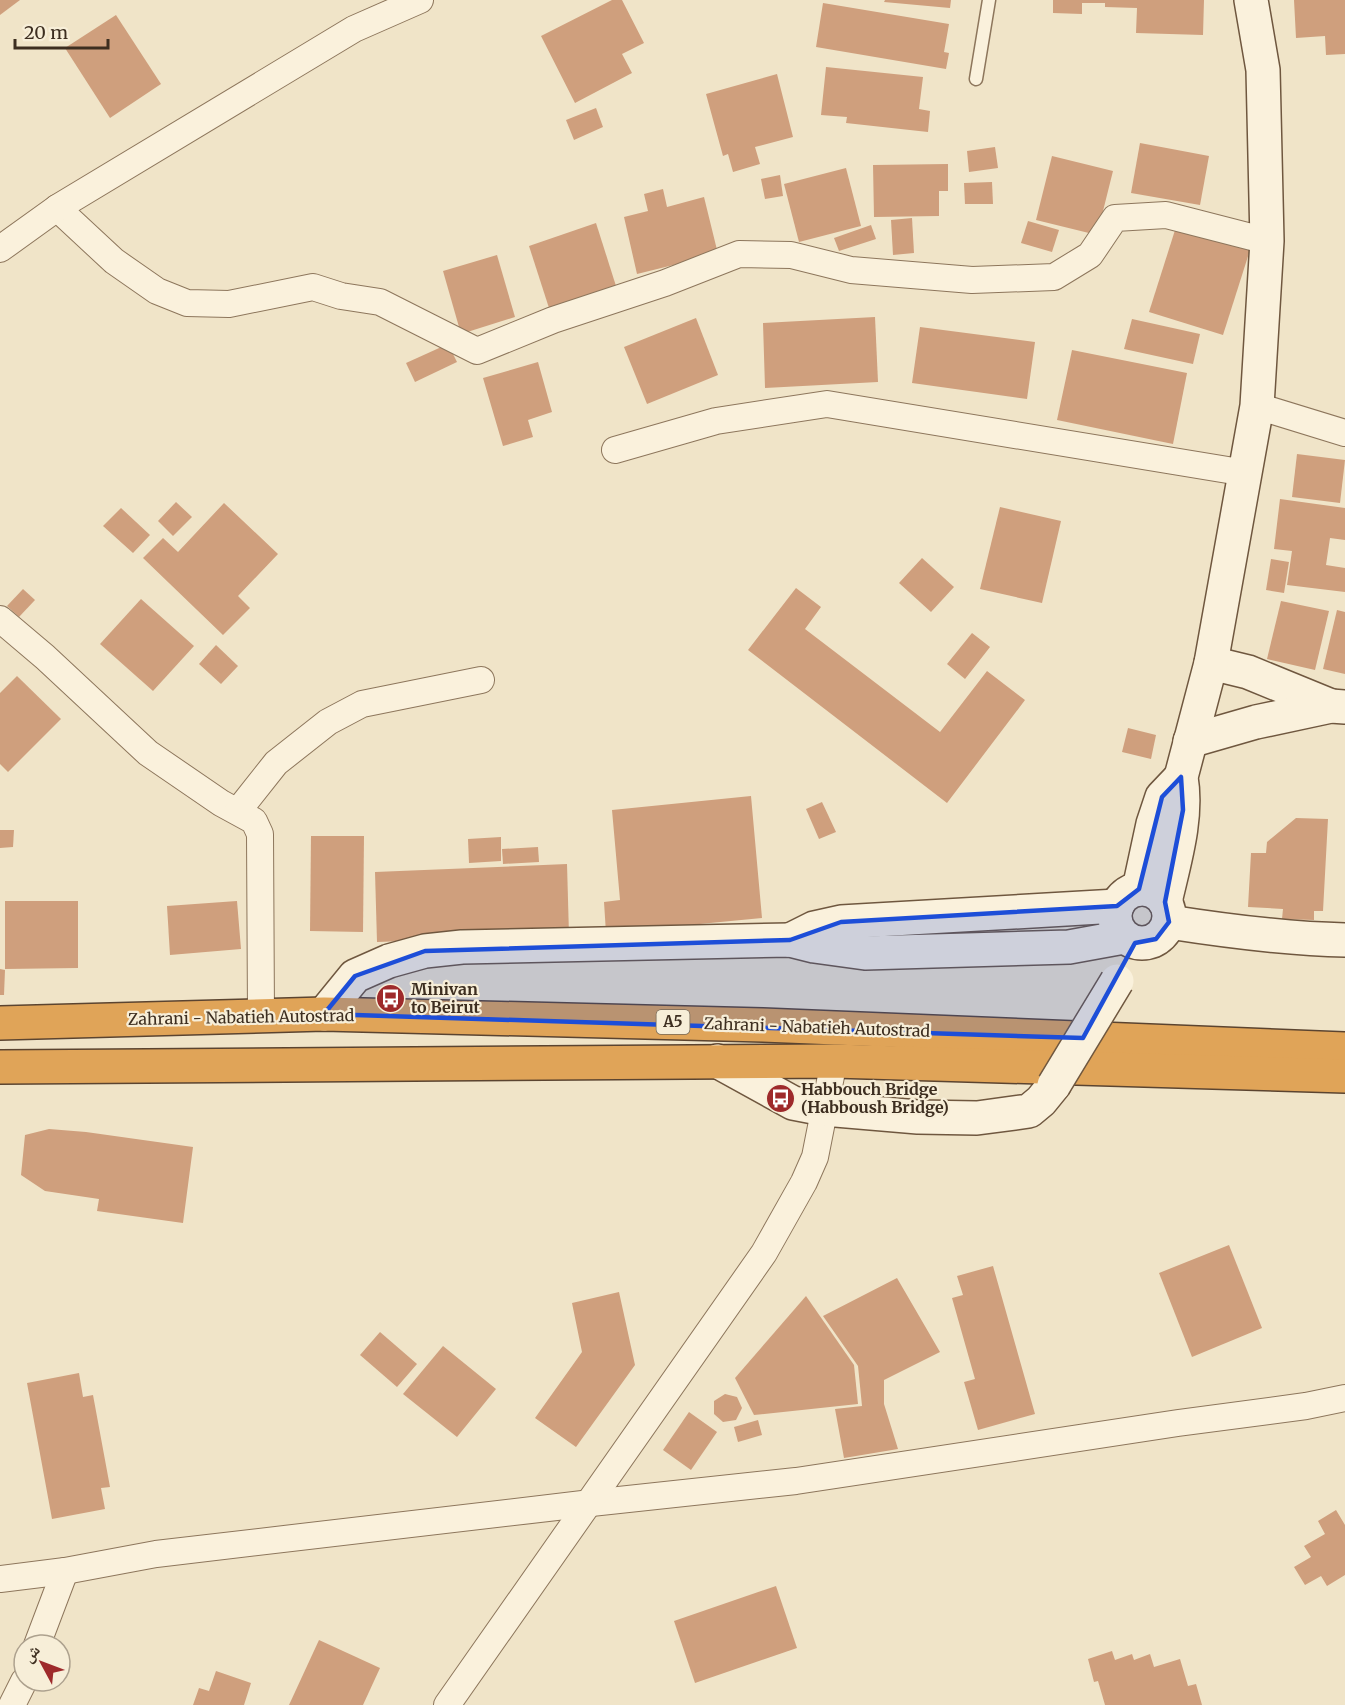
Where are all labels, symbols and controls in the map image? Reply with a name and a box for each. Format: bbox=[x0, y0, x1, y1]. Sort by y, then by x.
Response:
scale bar bbox=[15, 12, 108, 50]
text: 20 m bbox=[24, 21, 68, 44]
place label: Minivan to Beirut bbox=[411, 979, 481, 1017]
bus stop icon: Minivan to Beirut bbox=[374, 982, 406, 1014]
street label: Zahrani - Nabatieh Autostrad bbox=[128, 1005, 355, 1029]
road number: A5 bbox=[656, 1010, 690, 1034]
street label: Zahrani - Nabatieh Autostrad bbox=[704, 1013, 931, 1041]
place label: Habbouch Bridge (Habboush Bridge) bbox=[801, 1079, 949, 1117]
bus stop icon: Habbouch Bridge (Habboush Bridge) bbox=[764, 1082, 796, 1114]
north arrow bbox=[12, 1633, 72, 1693]
text: ش bbox=[18, 1640, 44, 1666]

